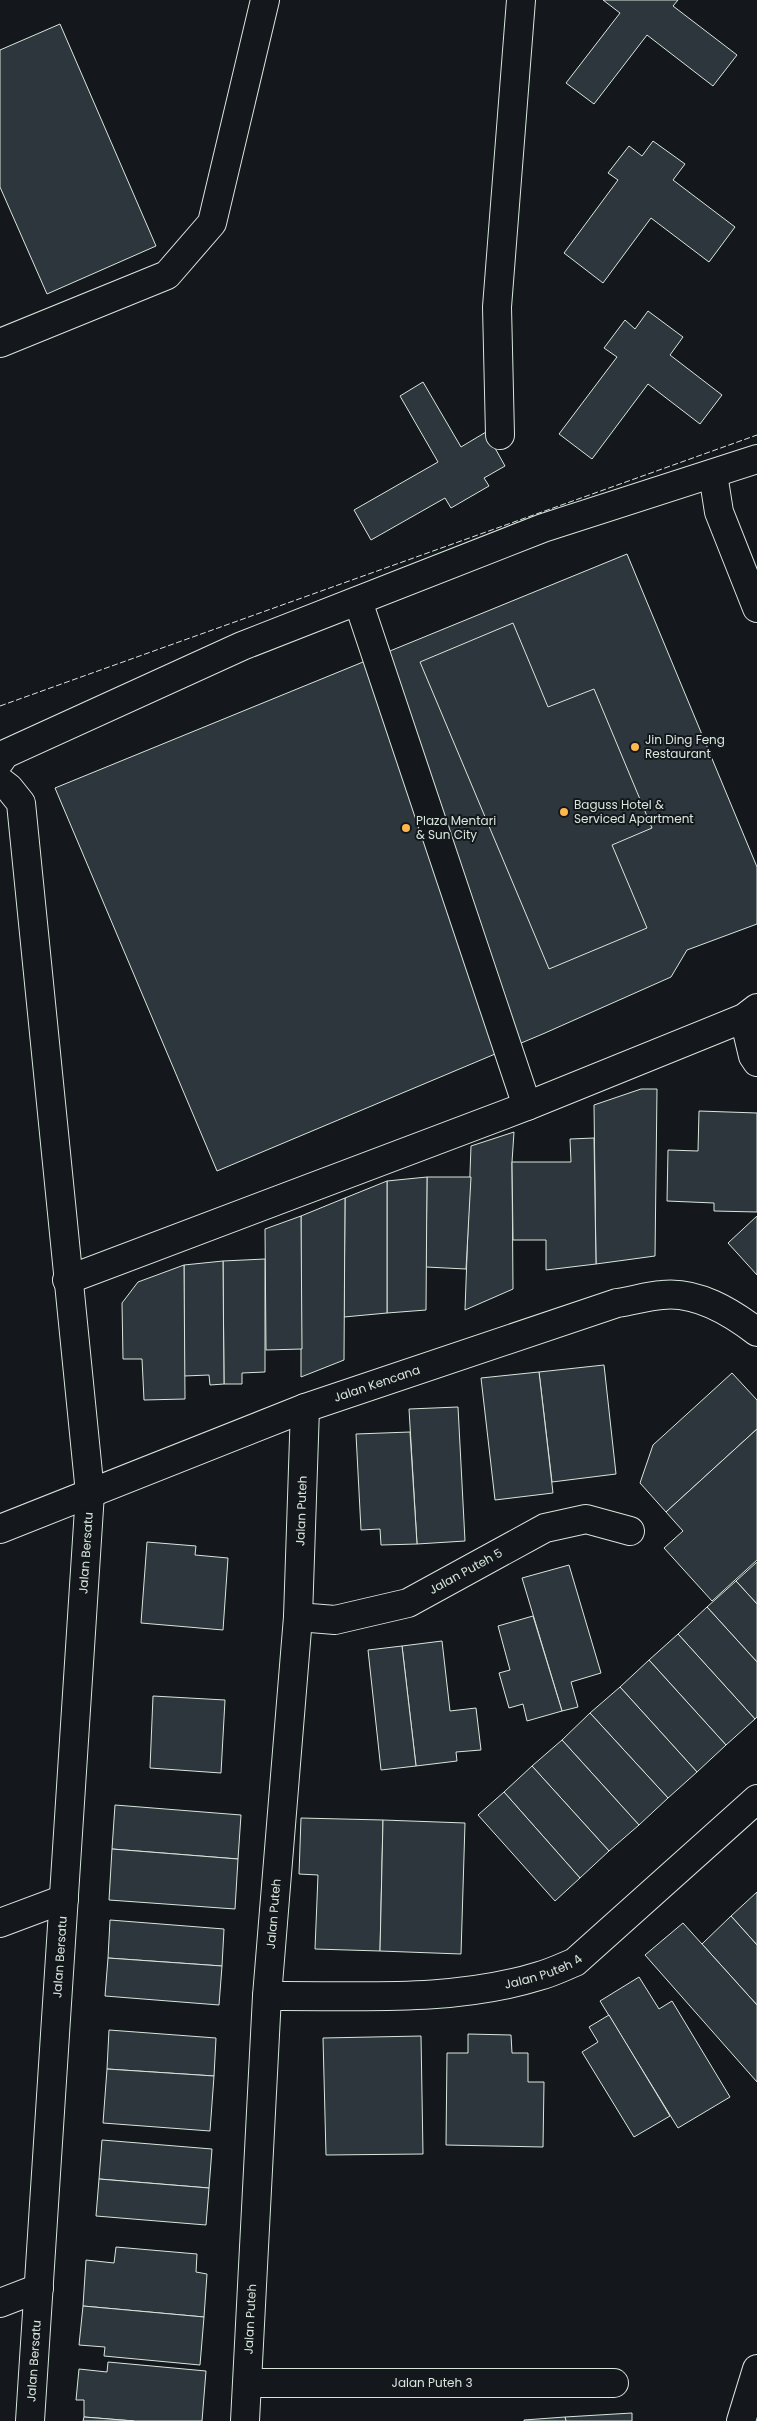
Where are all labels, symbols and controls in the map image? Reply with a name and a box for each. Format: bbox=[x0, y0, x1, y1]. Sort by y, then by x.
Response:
place label: Jin Ding Feng Restaurant bbox=[645, 731, 725, 762]
marker: Jin Ding Feng Restaurant bbox=[629, 741, 641, 753]
place label: Baguss Hotel & Serviced Apartment bbox=[574, 796, 694, 827]
marker: Baguss Hotel & Serviced Apartment bbox=[558, 806, 570, 818]
place label: Plaza Mentari & Sun City bbox=[416, 812, 496, 843]
marker: Plaza Mentari & Sun City bbox=[400, 822, 412, 834]
street label: Jalan Kencana bbox=[331, 1361, 422, 1406]
street label: Jalan Puteh bbox=[291, 1475, 311, 1546]
street label: Jalan Bersatu bbox=[74, 1511, 97, 1595]
street label: Jalan Puteh 5 bbox=[426, 1544, 505, 1598]
street label: Jalan Puteh bbox=[262, 1878, 285, 1950]
street label: Jalan Bersatu bbox=[48, 1915, 71, 1999]
street label: Jalan Puteh 4 bbox=[503, 1950, 586, 1993]
street label: Jalan Puteh bbox=[239, 2283, 260, 2355]
street label: Jalan Bersatu bbox=[22, 2319, 45, 2403]
street label: Jalan Puteh 3 bbox=[392, 2374, 472, 2391]

